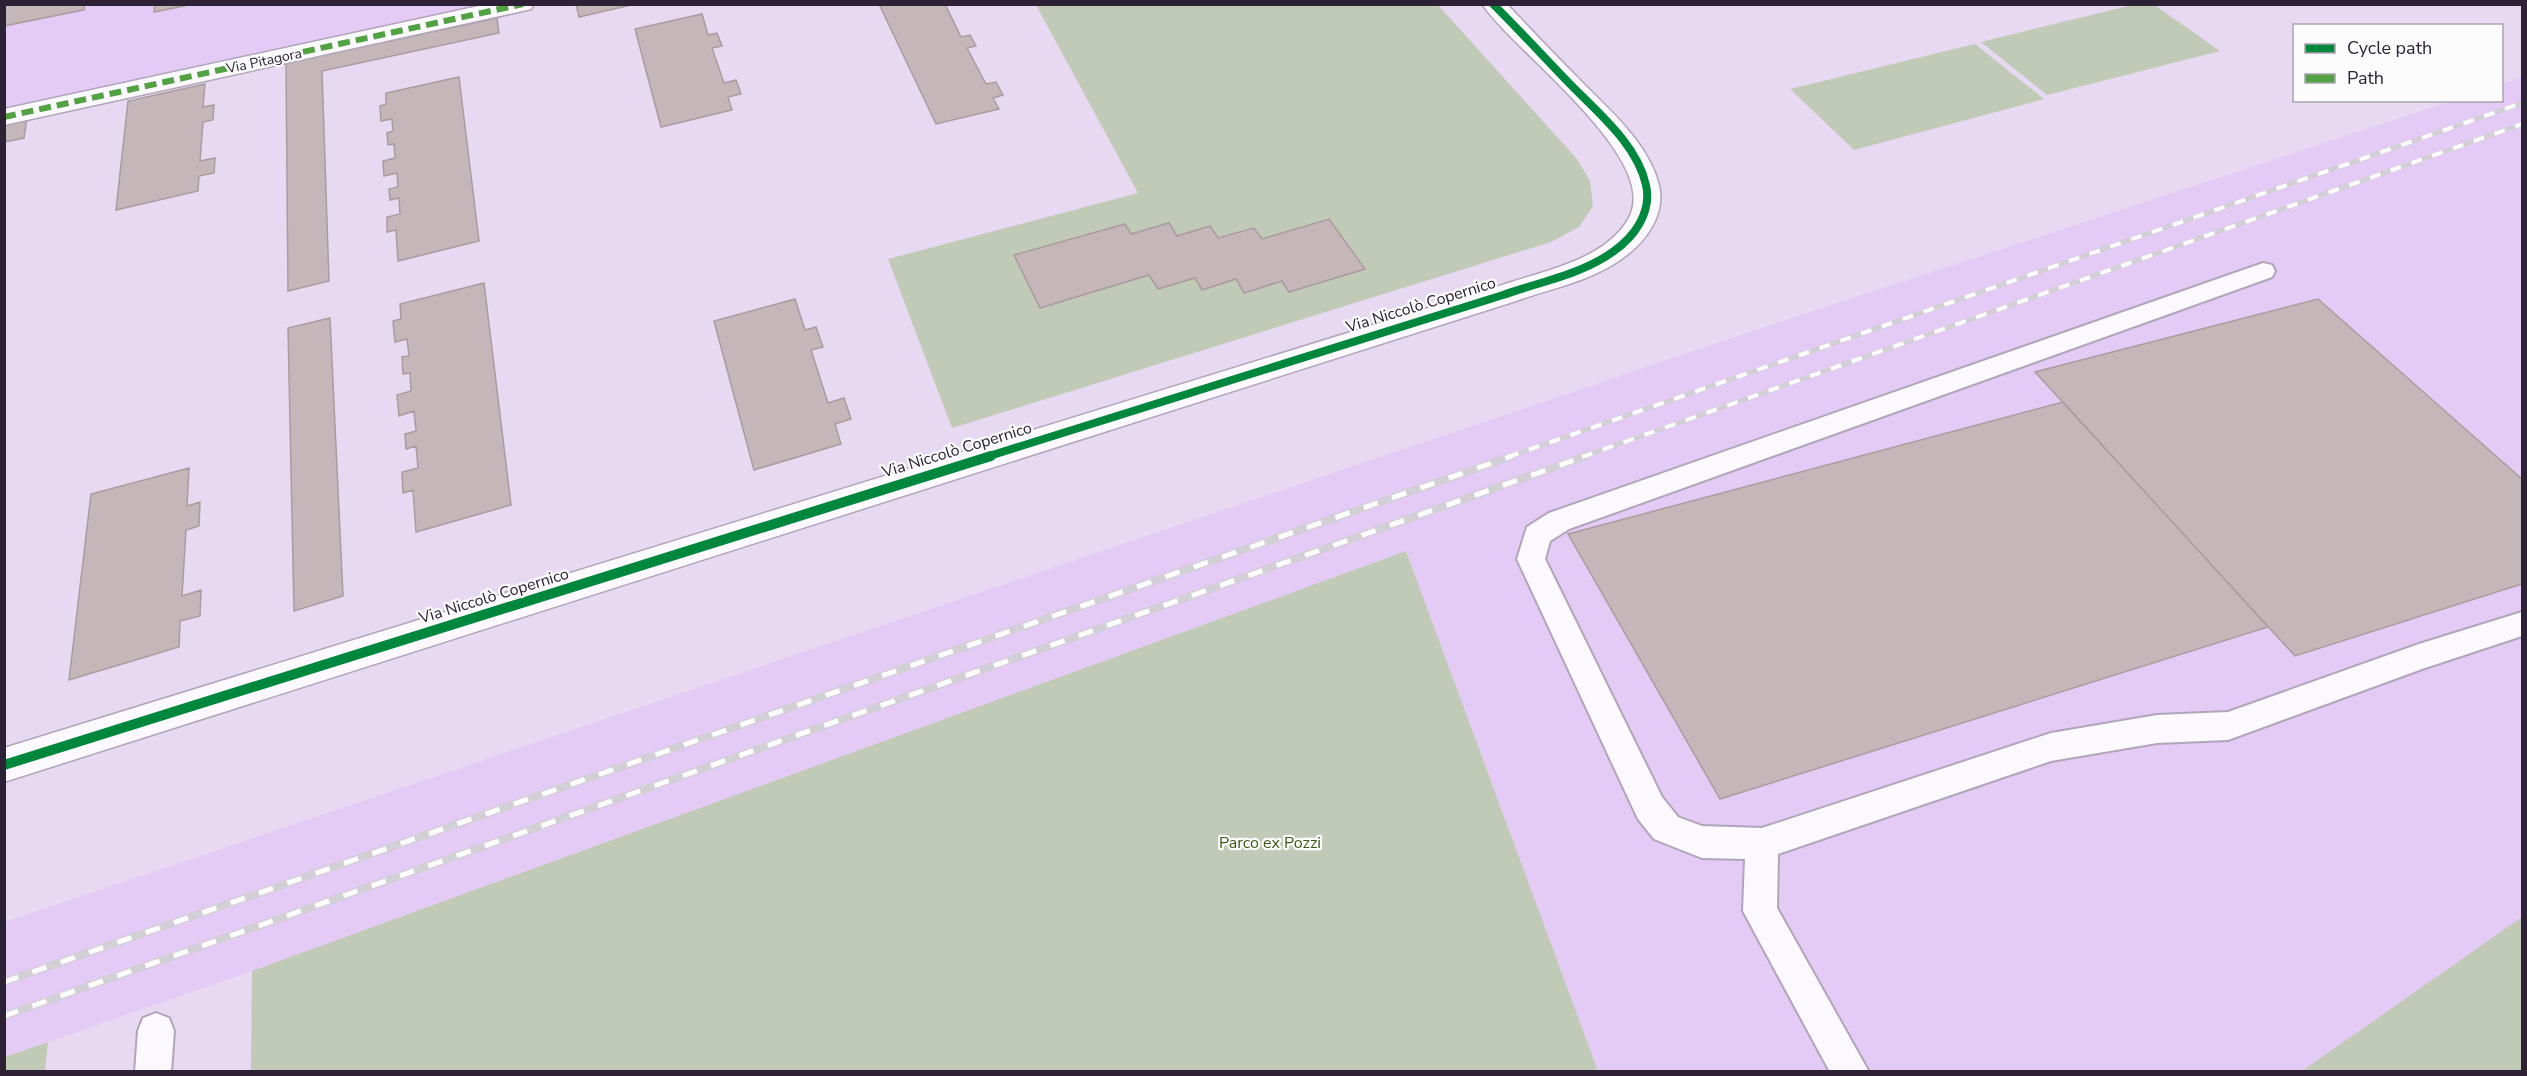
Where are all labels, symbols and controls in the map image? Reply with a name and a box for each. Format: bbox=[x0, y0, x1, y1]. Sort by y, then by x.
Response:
legend bbox=[2293, 24, 2503, 102]
text: Cycle path bbox=[2347, 36, 2432, 60]
street label: Via Pitagora bbox=[224, 44, 303, 78]
text: Path bbox=[2347, 66, 2384, 90]
street label: Via Niccolò Copernico bbox=[1342, 272, 1499, 339]
street label: Via Niccolò Copernico bbox=[878, 417, 1035, 484]
street label: Via Niccolò Copernico bbox=[415, 563, 572, 630]
park label: Parco ex Pozzi bbox=[1219, 832, 1321, 854]

